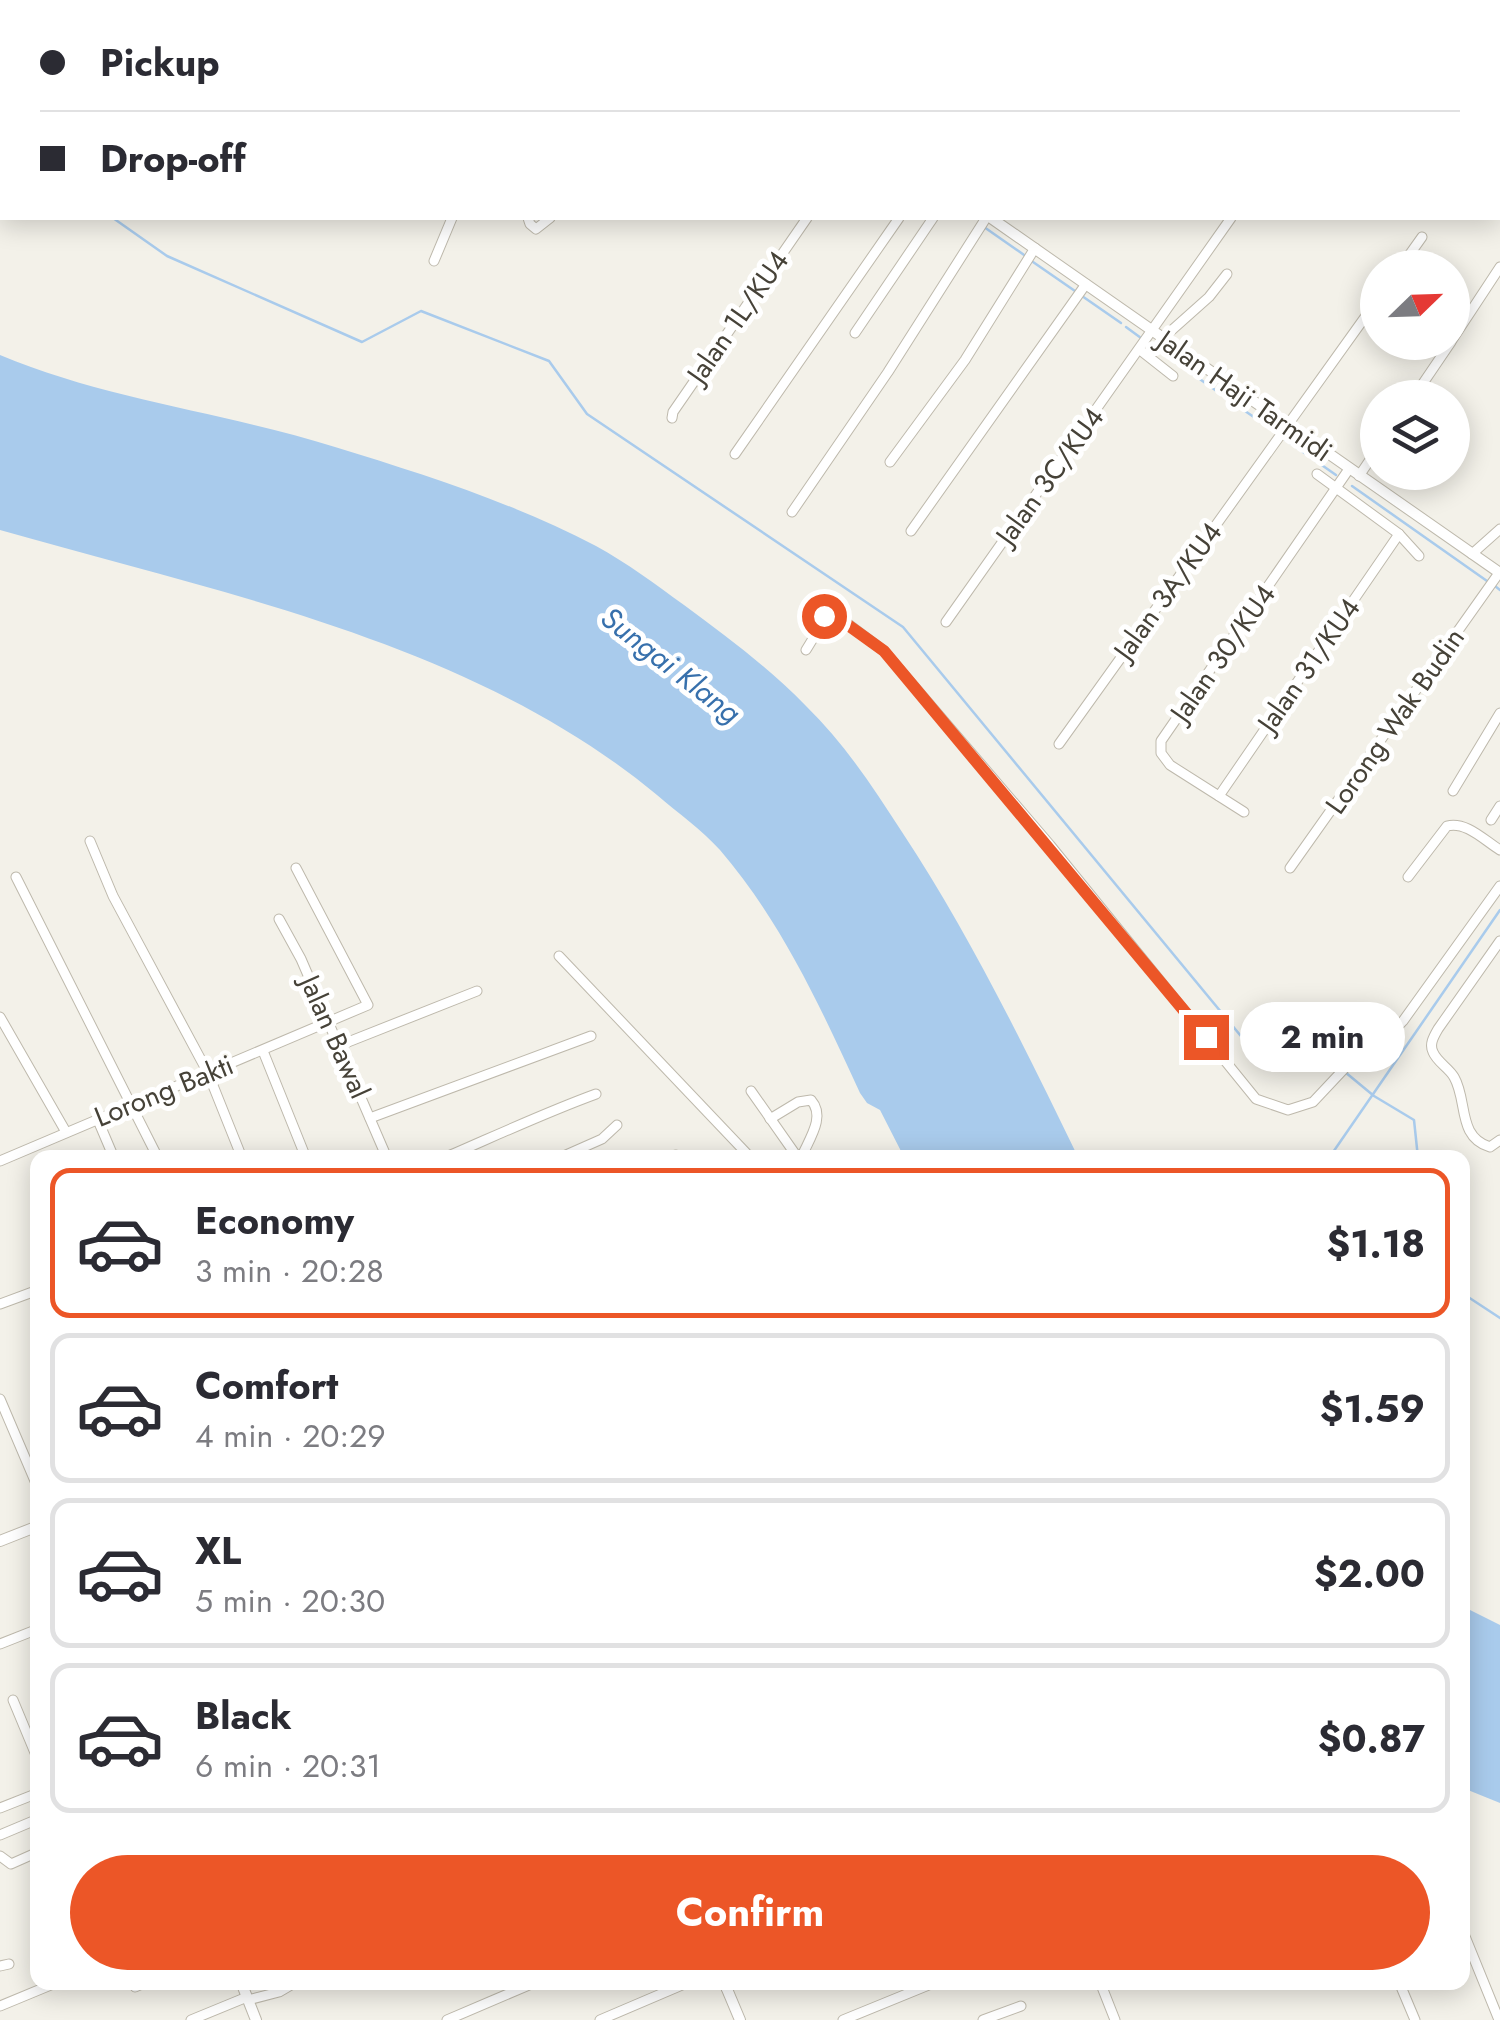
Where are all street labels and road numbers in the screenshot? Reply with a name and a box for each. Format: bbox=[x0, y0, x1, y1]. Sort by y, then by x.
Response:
street label: Jalan 1L/KU4 bbox=[675, 242, 799, 395]
street label: Jalan Haji Tarmidi bbox=[1146, 318, 1341, 472]
street label: Jalan 3C/KU4 bbox=[984, 399, 1114, 557]
street label: Jalan 3A/KU4 bbox=[1102, 514, 1232, 672]
street label: Jalan 30/KU4 bbox=[1158, 576, 1286, 733]
street label: Jalan 31/KU4 bbox=[1245, 590, 1370, 744]
street label: Lorong Wak Budin bbox=[1315, 620, 1475, 822]
street label: Jalan Bawal bbox=[288, 965, 380, 1105]
street label: Lorong Bakti bbox=[88, 1044, 240, 1138]

